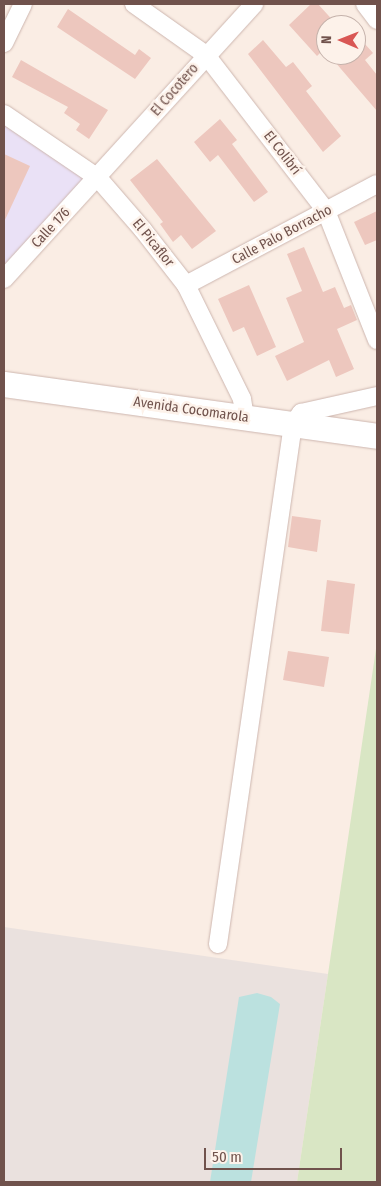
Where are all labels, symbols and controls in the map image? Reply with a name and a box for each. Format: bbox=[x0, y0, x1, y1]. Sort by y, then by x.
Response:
north arrow bbox=[316, 15, 366, 65]
text: N bbox=[318, 35, 335, 44]
street label: El Cocotero bbox=[148, 60, 202, 120]
street label: El Colibrí bbox=[260, 128, 304, 178]
street label: Calle Palo Borracho bbox=[229, 202, 335, 268]
street label: Calle 176 bbox=[28, 204, 74, 252]
street label: El Picaflor bbox=[129, 216, 177, 270]
street label: Avenida Cocomarola bbox=[132, 394, 250, 426]
scale bar bbox=[206, 1138, 344, 1170]
text: 50 m bbox=[212, 1148, 242, 1166]

